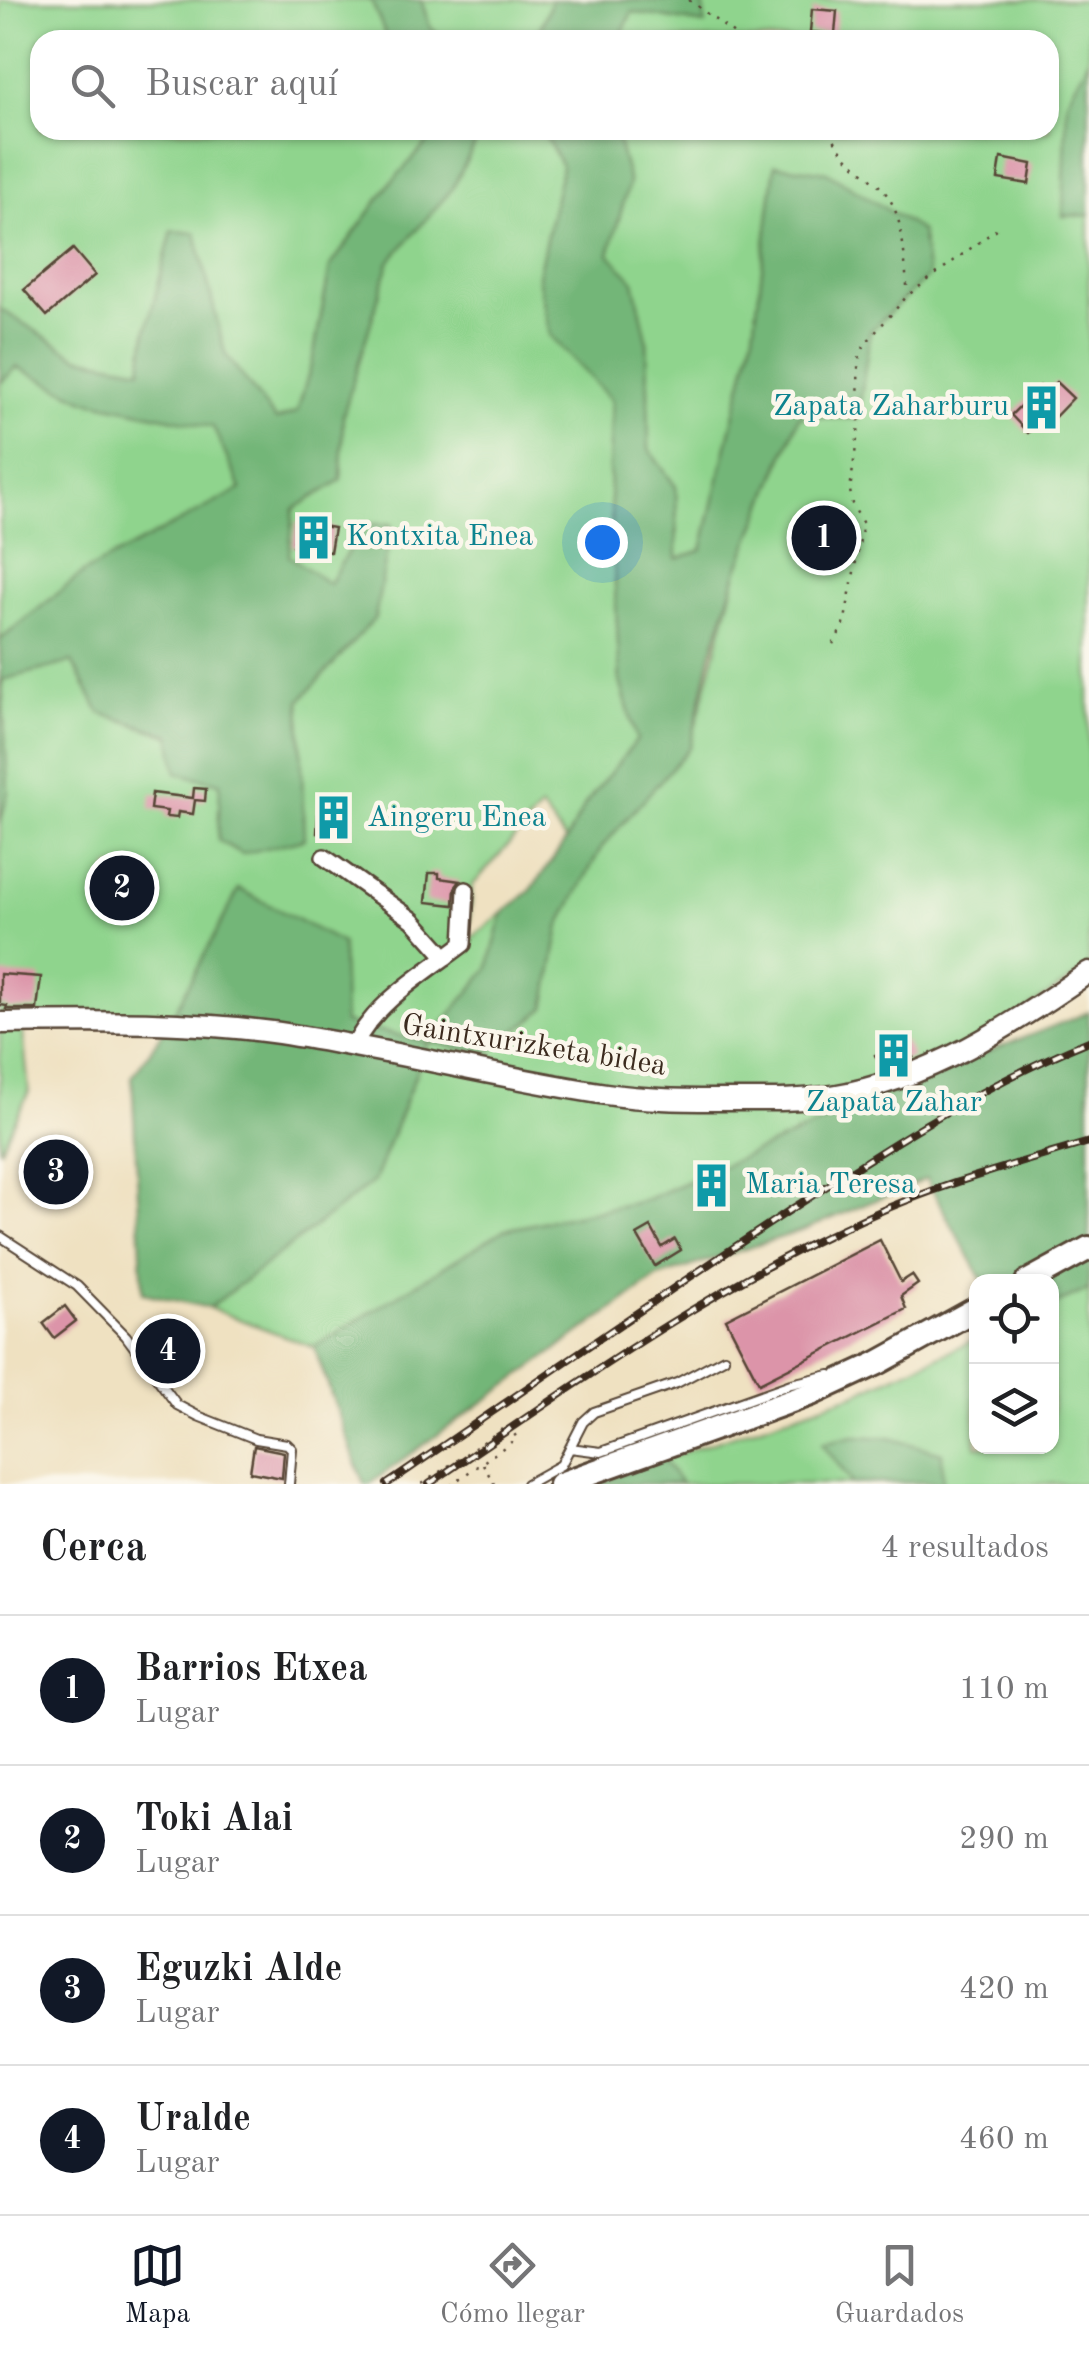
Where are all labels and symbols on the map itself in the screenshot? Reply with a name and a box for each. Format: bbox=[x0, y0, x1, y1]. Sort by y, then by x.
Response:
building icon: Zapata Zaharburu bbox=[1018, 383, 1066, 431]
place label: Zapata Zaharburu bbox=[773, 392, 1009, 422]
pin: 1 bbox=[792, 500, 856, 576]
building icon: Kontxita Enea bbox=[289, 513, 337, 561]
your location bbox=[577, 517, 628, 568]
place label: Kontxita Enea bbox=[346, 522, 533, 552]
building icon: Aingeru Enea bbox=[310, 794, 358, 842]
place label: Aingeru Enea bbox=[367, 803, 547, 833]
pin: 2 bbox=[90, 850, 154, 926]
street label: Gaintxurizketa bidea bbox=[400, 1010, 669, 1082]
building icon: Zapata Zahar bbox=[870, 1032, 918, 1080]
place label: Zapata Zahar bbox=[806, 1088, 982, 1118]
pin: 3 bbox=[23, 1134, 88, 1210]
building icon: Maria Teresa bbox=[688, 1161, 736, 1209]
place label: Maria Teresa bbox=[745, 1170, 916, 1200]
pin: 4 bbox=[136, 1314, 200, 1388]

